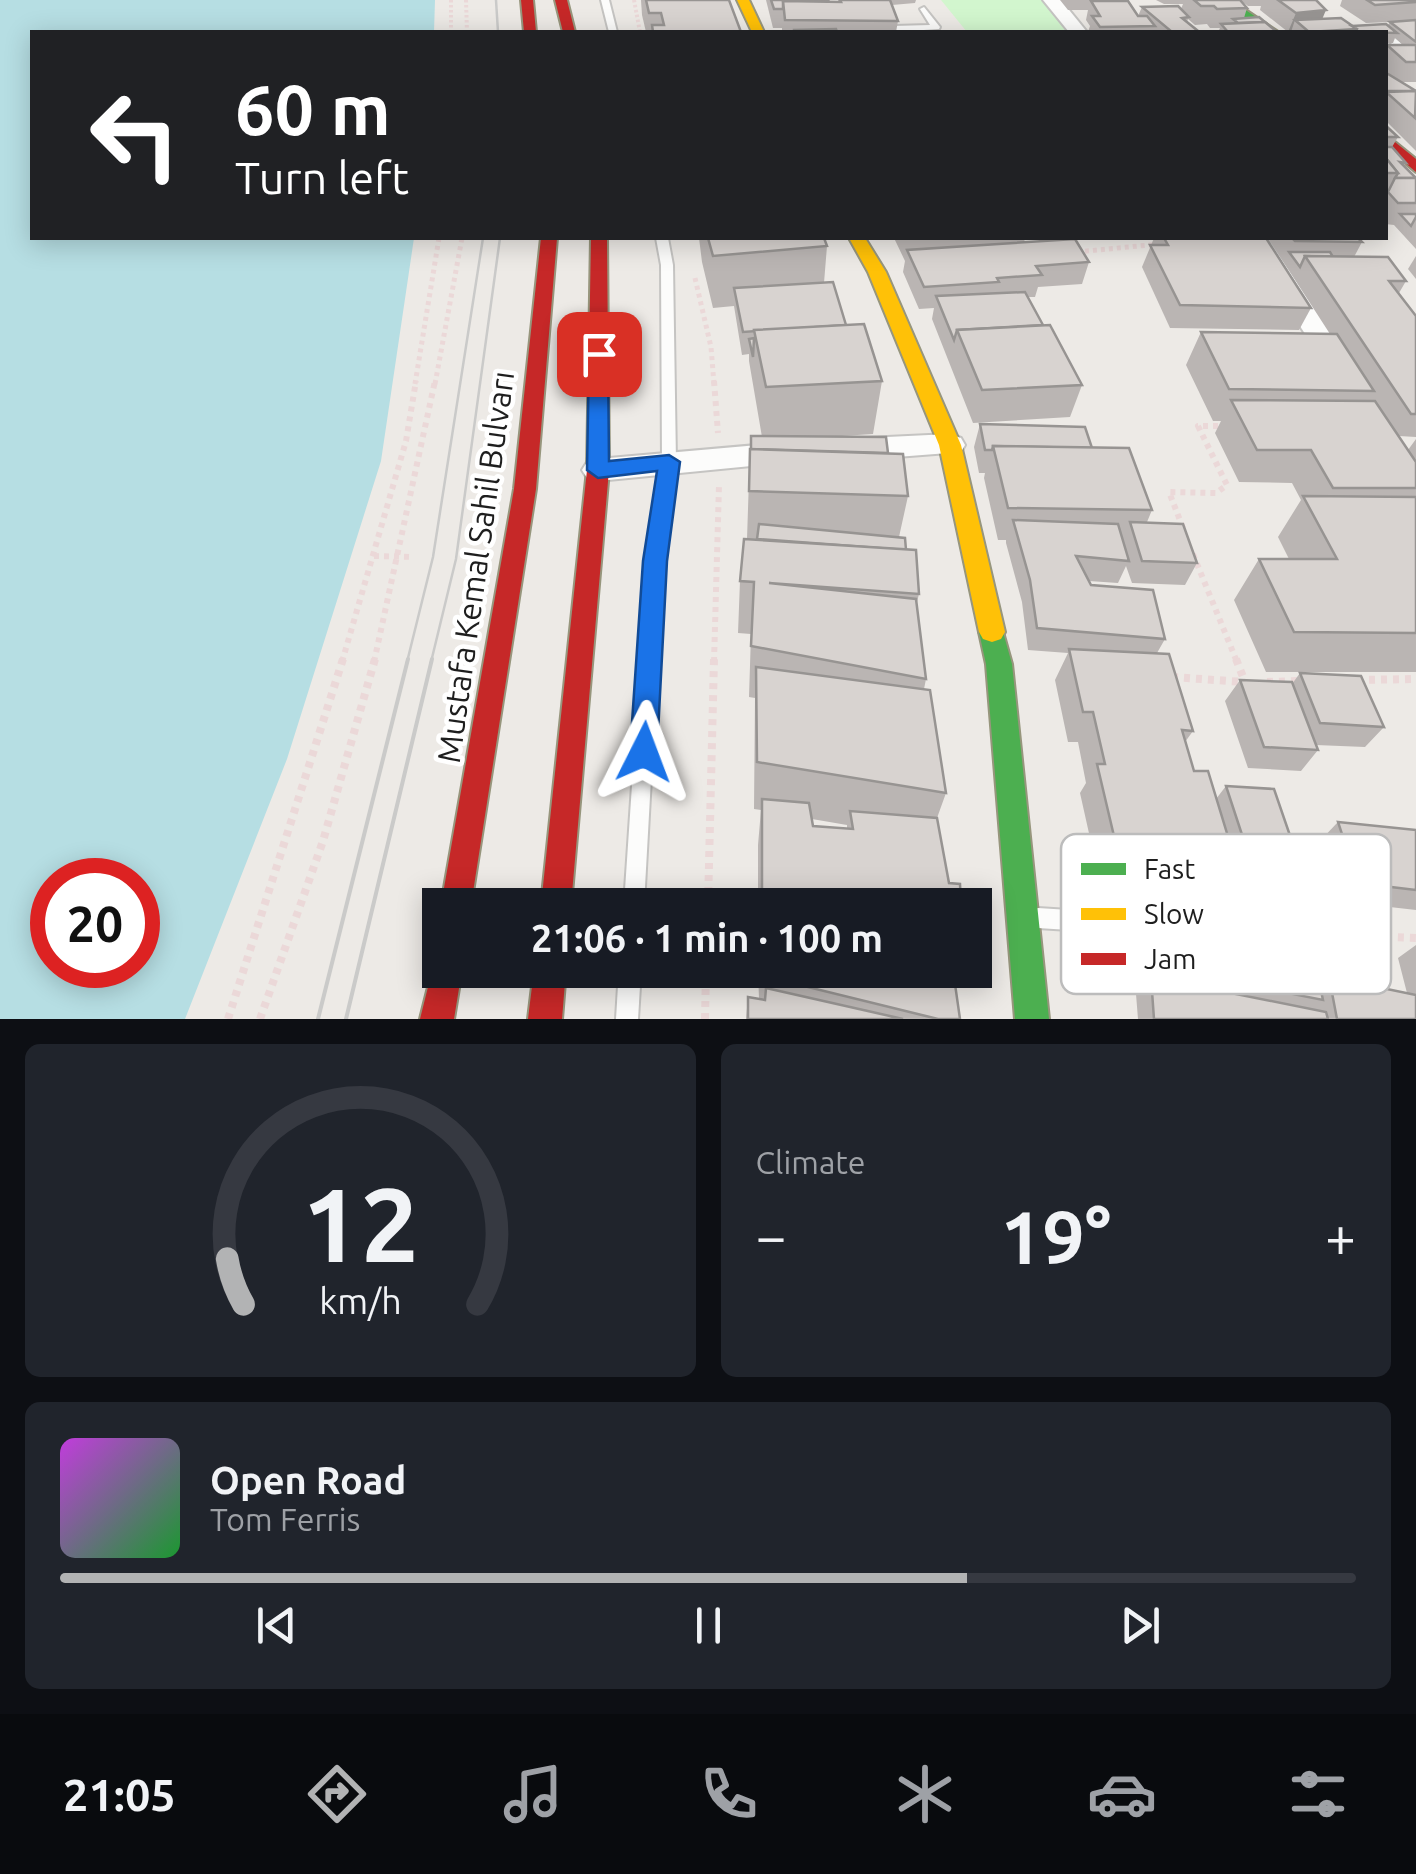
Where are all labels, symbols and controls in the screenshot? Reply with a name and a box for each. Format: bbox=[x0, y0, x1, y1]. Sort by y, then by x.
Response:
icon: left bbox=[70, 70, 200, 200]
text: 60 m bbox=[235, 70, 391, 148]
text: Turn left bbox=[235, 152, 409, 203]
pin bbox=[557, 312, 642, 397]
icon: arrive bbox=[572, 327, 627, 382]
street label: Mustafa Kemal Sahil Bulvarı bbox=[430, 369, 520, 765]
position arrow bbox=[592, 700, 696, 804]
legend bbox=[1061, 834, 1391, 994]
text: Fast bbox=[1144, 853, 1195, 884]
speed limit sign: 20 bbox=[30, 858, 160, 988]
text: Slow bbox=[1144, 898, 1204, 929]
text: 21:06 · 1 min · 100 m bbox=[531, 917, 883, 959]
text: Jam bbox=[1144, 943, 1196, 974]
text: Climate bbox=[756, 1144, 866, 1180]
text: 12 bbox=[302, 1165, 419, 1282]
text: 19° bbox=[1000, 1194, 1111, 1278]
text: − bbox=[756, 1205, 787, 1266]
text: + bbox=[1325, 1205, 1356, 1266]
text: km/h bbox=[319, 1281, 402, 1321]
text: Open Road bbox=[210, 1459, 406, 1501]
text: Tom Ferris bbox=[210, 1501, 360, 1537]
icon: previous bbox=[249, 1598, 304, 1653]
icon: pause bbox=[681, 1598, 736, 1653]
icon: next bbox=[1113, 1598, 1168, 1653]
icon: directions bbox=[302, 1759, 372, 1829]
icon: music bbox=[498, 1759, 568, 1829]
icon: phone bbox=[694, 1759, 764, 1829]
icon: climate bbox=[890, 1759, 960, 1829]
icon: car bbox=[1087, 1759, 1157, 1829]
icon: filters bbox=[1283, 1759, 1353, 1829]
text: 21:05 bbox=[63, 1769, 176, 1820]

